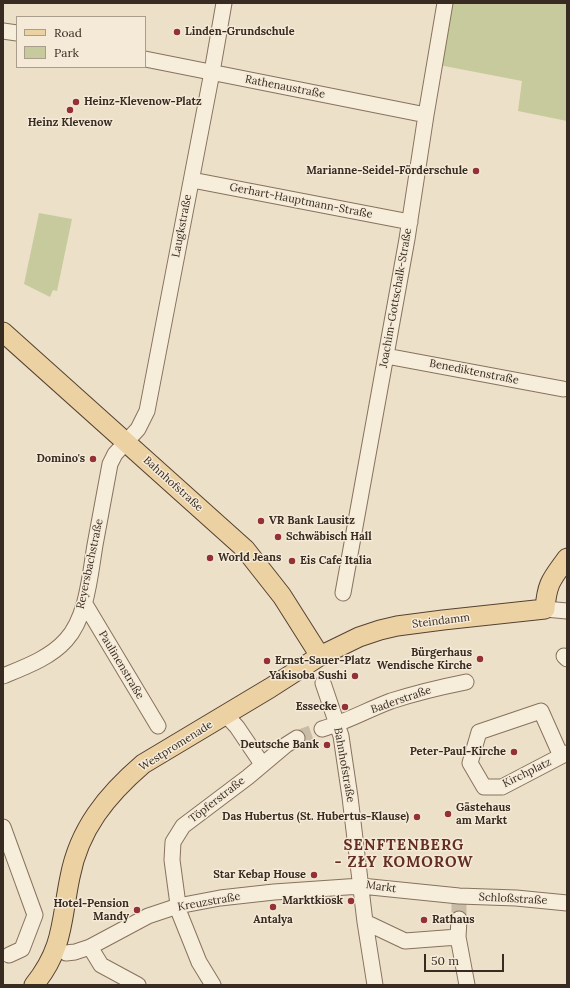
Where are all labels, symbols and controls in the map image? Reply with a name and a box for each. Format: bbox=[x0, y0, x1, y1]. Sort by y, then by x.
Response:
legend bbox=[16, 16, 146, 68]
text: Road bbox=[54, 25, 82, 40]
place label: Linden-Grundschule bbox=[185, 25, 295, 39]
marker: Linden-Grundschule bbox=[172, 27, 182, 37]
text: Park bbox=[54, 45, 79, 60]
street label: Rathenaustraße bbox=[244, 73, 326, 101]
place label: Heinz-Klevenow-Platz bbox=[84, 95, 202, 109]
marker: Heinz-Klevenow-Platz bbox=[71, 97, 81, 107]
marker: Heinz Klevenow bbox=[65, 105, 75, 115]
place label: Heinz Klevenow bbox=[28, 116, 112, 130]
place label: Marianne-Seidel-Förderschule bbox=[306, 164, 468, 178]
marker: Marianne-Seidel-Förderschule bbox=[471, 166, 481, 176]
street label: Gerhart-Hauptmann-Straße bbox=[228, 181, 374, 221]
street label: Laugkstraße bbox=[169, 193, 195, 259]
street label: Joachim-Gottschalk-Straße bbox=[377, 227, 415, 369]
street label: Benediktenstraße bbox=[428, 357, 520, 387]
place label: Domino's bbox=[36, 452, 85, 466]
marker: Domino's bbox=[88, 454, 98, 464]
street label: Bahnhofstraße bbox=[140, 454, 206, 514]
place label: VR Bank Lausitz bbox=[269, 514, 355, 528]
marker: VR Bank Lausitz bbox=[256, 516, 266, 526]
street label: Reyersbachstraße bbox=[74, 518, 106, 610]
place label: Schwäbisch Hall bbox=[286, 530, 372, 544]
marker: Schwäbisch Hall bbox=[273, 532, 283, 542]
place label: World Jeans bbox=[218, 551, 281, 565]
marker: World Jeans bbox=[205, 553, 215, 563]
place label: Eis Cafe Italia bbox=[300, 554, 372, 568]
marker: Eis Cafe Italia bbox=[287, 556, 297, 566]
street label: Steindamm bbox=[411, 611, 471, 631]
street label: Paulinenstraße bbox=[95, 628, 147, 702]
place label: Bürgerhaus Wendische Kirche bbox=[377, 646, 472, 672]
place label: Ernst-Sauer-Platz bbox=[275, 654, 371, 668]
marker: Bürgerhaus Wendische Kirche bbox=[475, 654, 485, 664]
marker: Ernst-Sauer-Platz bbox=[262, 656, 272, 666]
place label: Yakisoba Sushi bbox=[269, 669, 347, 683]
marker: Yakisoba Sushi bbox=[350, 671, 360, 681]
street label: Baderstraße bbox=[369, 684, 433, 716]
place label: Essecke bbox=[296, 700, 337, 714]
marker: Essecke bbox=[340, 702, 350, 712]
street label: Westpromenade bbox=[137, 718, 215, 774]
street label: Bahnhofstraße bbox=[331, 727, 357, 803]
place label: Deutsche Bank bbox=[240, 738, 319, 752]
marker: Deutsche Bank bbox=[322, 740, 332, 750]
place label: Peter-Paul-Kirche bbox=[410, 745, 506, 759]
marker: Peter-Paul-Kirche bbox=[509, 747, 519, 757]
street label: Kirchplatz bbox=[500, 756, 554, 790]
street label: Töpferstraße bbox=[187, 774, 247, 826]
place label: Gästehaus am Markt bbox=[456, 801, 511, 827]
marker: Gästehaus am Markt bbox=[443, 809, 453, 819]
place label: Das Hubertus (St. Hubertus-Klause) bbox=[222, 810, 409, 824]
marker: Das Hubertus (St. Hubertus-Klause) bbox=[412, 812, 422, 822]
district label: SENFTENBERG - ZŁY KOMOROW bbox=[335, 837, 473, 872]
place label: Star Kebap House bbox=[213, 868, 306, 882]
marker: Star Kebap House bbox=[309, 870, 319, 880]
street label: Markt bbox=[365, 878, 397, 896]
street label: Kreuzstraße bbox=[177, 890, 241, 914]
street label: Schloßstraße bbox=[478, 891, 548, 907]
place label: Marktkiosk bbox=[282, 894, 343, 908]
marker: Marktkiosk bbox=[346, 896, 356, 906]
place label: Hotel-Pension Mandy bbox=[54, 897, 129, 923]
marker: Antalya bbox=[268, 902, 278, 912]
marker: Hotel-Pension Mandy bbox=[132, 905, 142, 915]
place label: Antalya bbox=[253, 913, 293, 927]
place label: Rathaus bbox=[432, 913, 475, 927]
marker: Rathaus bbox=[419, 915, 429, 925]
scale bar bbox=[426, 946, 506, 972]
text: 50 m bbox=[431, 953, 459, 968]

